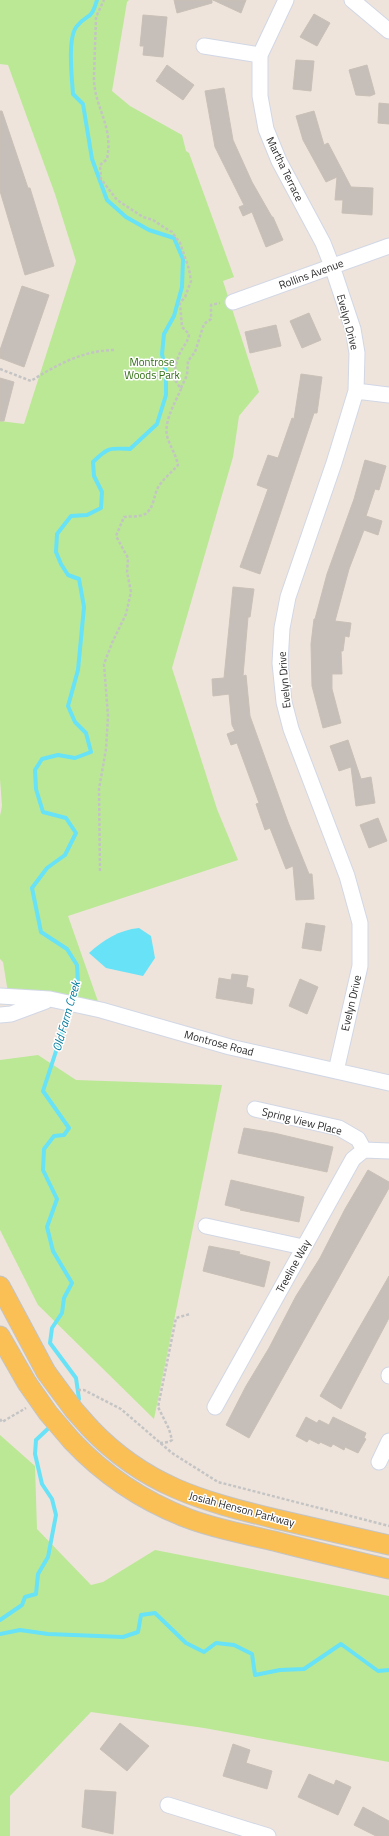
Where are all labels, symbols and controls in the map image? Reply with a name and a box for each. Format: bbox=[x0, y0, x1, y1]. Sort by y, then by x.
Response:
street label: Martha Terrace bbox=[262, 134, 308, 204]
street label: Rollins Avenue bbox=[276, 255, 346, 293]
street label: Evelyn Drive bbox=[333, 292, 363, 352]
park label: Montrose Woods Park bbox=[124, 354, 180, 383]
street label: Evelyn Drive bbox=[274, 650, 294, 709]
street label: Evelyn Drive bbox=[337, 973, 365, 1033]
water label: Old Farm Creek bbox=[47, 977, 86, 1053]
street label: Montrose Road bbox=[183, 1026, 256, 1060]
street label: Spring View Place bbox=[260, 1103, 344, 1139]
street label: Treeline Way bbox=[272, 1236, 315, 1296]
street label: Josiah Henson Parkway bbox=[188, 1487, 297, 1531]

